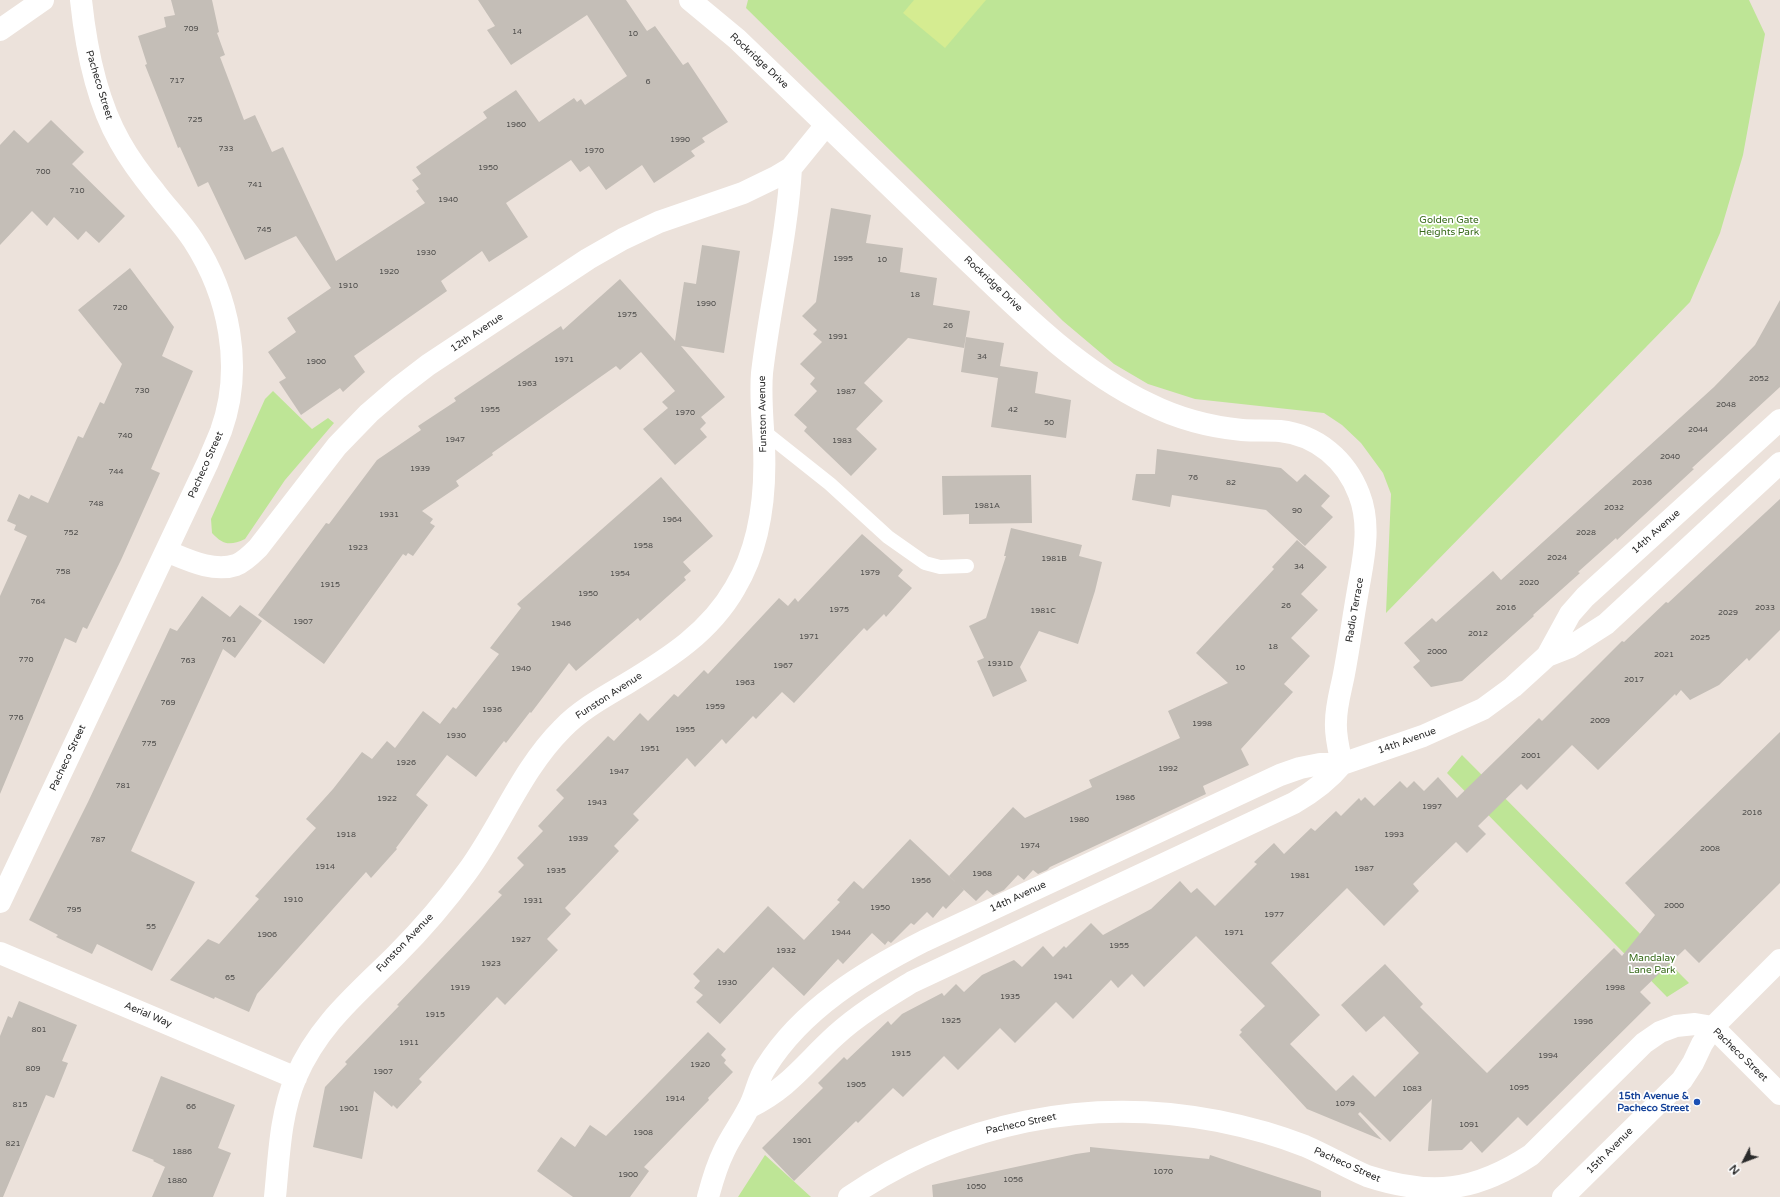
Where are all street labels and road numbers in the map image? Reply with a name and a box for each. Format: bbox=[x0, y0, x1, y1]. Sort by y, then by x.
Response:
street label: Rockridge Drive bbox=[727, 31, 791, 91]
street label: Pacheco Street bbox=[83, 49, 115, 121]
street label: Rockridge Drive bbox=[961, 254, 1025, 314]
street label: 12th Avenue bbox=[448, 311, 506, 355]
street label: Funston Avenue bbox=[756, 375, 770, 453]
street label: Pacheco Street bbox=[186, 430, 226, 500]
street label: 14th Avenue bbox=[1629, 507, 1683, 557]
street label: Radio Terrace bbox=[1343, 577, 1367, 643]
street label: Funston Avenue bbox=[573, 670, 645, 722]
street label: Pacheco Street bbox=[47, 723, 89, 793]
street label: 14th Avenue bbox=[1376, 725, 1438, 757]
street label: 14th Avenue bbox=[988, 879, 1048, 915]
street label: Funston Avenue bbox=[374, 911, 436, 975]
street label: Aerial Way bbox=[122, 1000, 174, 1030]
street label: Pacheco Street bbox=[1710, 1026, 1770, 1084]
street label: Pacheco Street bbox=[985, 1111, 1057, 1137]
street label: 15th Avenue bbox=[1584, 1125, 1636, 1177]
street label: Pacheco Street bbox=[1312, 1145, 1382, 1185]

